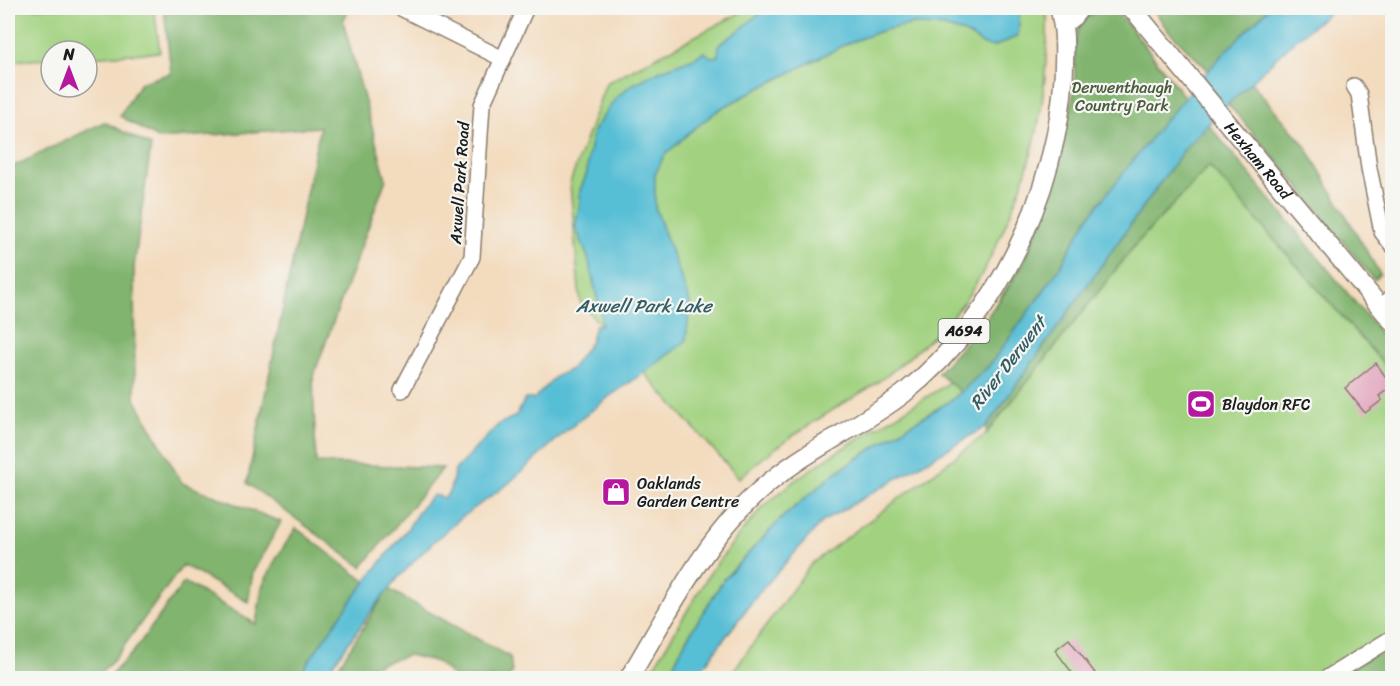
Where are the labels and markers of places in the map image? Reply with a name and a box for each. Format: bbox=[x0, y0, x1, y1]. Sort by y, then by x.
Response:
sports icon: Blaydon RFC bbox=[1185, 388, 1217, 420]
place label: Blaydon RFC bbox=[1222, 390, 1311, 419]
place label: Oaklands Garden Centre bbox=[637, 469, 739, 516]
shop icon: Oaklands Garden Centre bbox=[600, 476, 632, 508]

